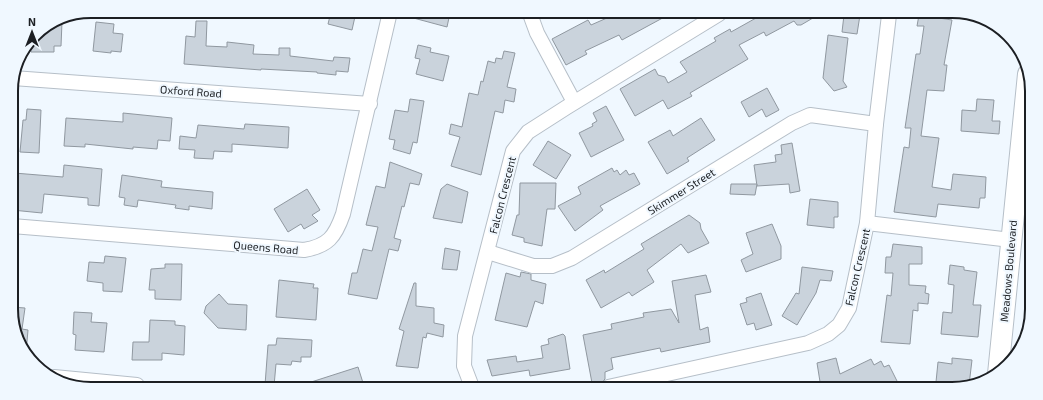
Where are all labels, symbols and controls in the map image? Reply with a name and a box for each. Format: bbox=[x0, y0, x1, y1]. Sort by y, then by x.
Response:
north arrow bbox=[12, 12, 52, 52]
text: N bbox=[28, 15, 36, 28]
street label: Oxford Road bbox=[160, 82, 222, 100]
street label: Falcon Crescent bbox=[486, 155, 518, 235]
street label: Skimmer Street bbox=[645, 165, 717, 217]
street label: Meadows Boulevard bbox=[997, 220, 1019, 322]
street label: Falcon Crescent bbox=[842, 227, 872, 307]
street label: Queens Road bbox=[233, 238, 299, 257]

